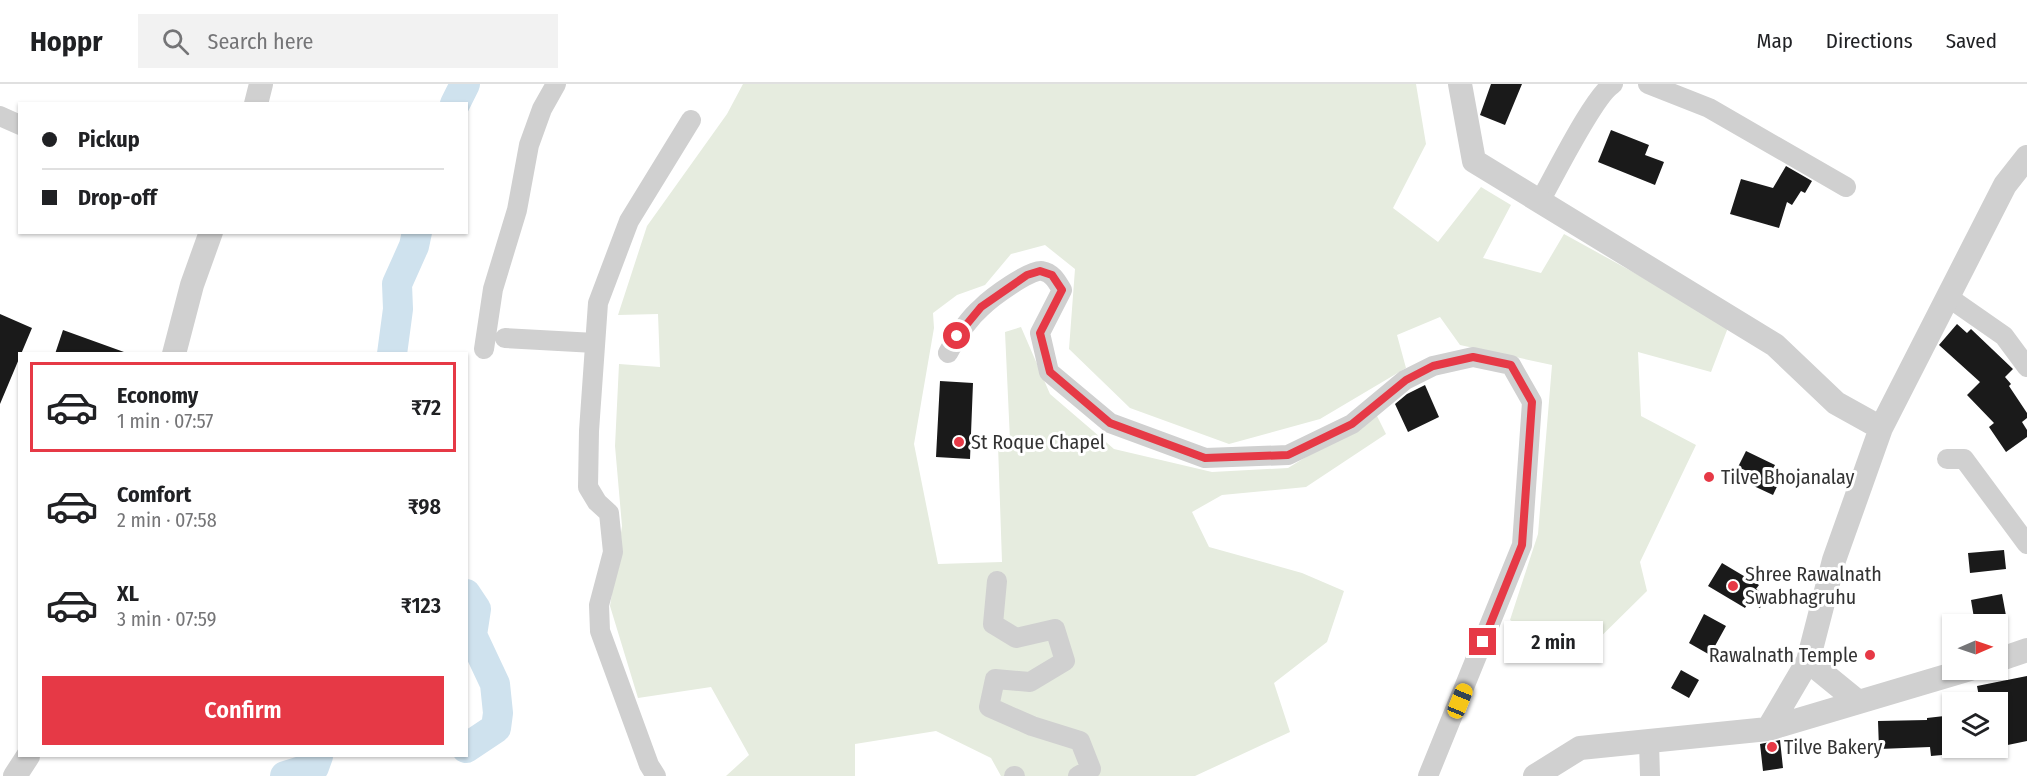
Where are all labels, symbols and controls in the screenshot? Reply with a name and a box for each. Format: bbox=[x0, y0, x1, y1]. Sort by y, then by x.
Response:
search box bbox=[138, 14, 558, 68]
text: Hoppr bbox=[30, 25, 102, 58]
icon: search bbox=[159, 25, 192, 58]
text: Search here bbox=[207, 28, 313, 55]
text: Map bbox=[1756, 28, 1793, 54]
text: Directions bbox=[1826, 28, 1913, 54]
text: Saved bbox=[1946, 28, 1997, 54]
text: Pickup bbox=[78, 126, 140, 153]
text: Drop-off bbox=[78, 184, 157, 211]
route start bbox=[943, 322, 970, 349]
icon: car bbox=[45, 380, 99, 434]
text: Economy bbox=[117, 382, 198, 409]
text: ₹72 bbox=[411, 394, 441, 421]
text: 1 min · 07:57 bbox=[117, 409, 213, 433]
place label: St Roque Chapel bbox=[971, 430, 1105, 454]
marker: St Roque Chapel bbox=[952, 435, 966, 449]
place label: Tilve Bhojanalay bbox=[1721, 465, 1854, 489]
marker: Tilve Bhojanalay bbox=[1702, 470, 1716, 484]
icon: car bbox=[45, 479, 99, 533]
text: Comfort bbox=[117, 481, 191, 508]
text: ₹98 bbox=[408, 493, 441, 520]
text: 2 min · 07:58 bbox=[117, 508, 217, 532]
place label: Shree Rawalnath Swabhagruhu bbox=[1745, 562, 1882, 609]
icon: car bbox=[45, 578, 99, 632]
marker: Shree Rawalnath Swabhagruhu bbox=[1726, 579, 1740, 593]
text: XL bbox=[117, 580, 139, 607]
text: ₹123 bbox=[401, 592, 441, 619]
text: 3 min · 07:59 bbox=[117, 607, 216, 631]
north arrow bbox=[1942, 614, 2008, 680]
map controls bbox=[1942, 614, 2008, 758]
callout: 2 min bbox=[1504, 621, 1603, 663]
route end bbox=[1469, 628, 1496, 655]
text: 2 min bbox=[1531, 630, 1576, 654]
place label: Rawalnath Temple bbox=[1709, 643, 1858, 667]
marker: Rawalnath Temple bbox=[1863, 648, 1877, 662]
button: Confirm bbox=[42, 676, 444, 745]
car bbox=[1445, 681, 1475, 721]
button: layers bbox=[1942, 692, 2008, 758]
place label: Tilve Bakery bbox=[1784, 735, 1883, 759]
marker: Tilve Bakery bbox=[1765, 740, 1779, 754]

